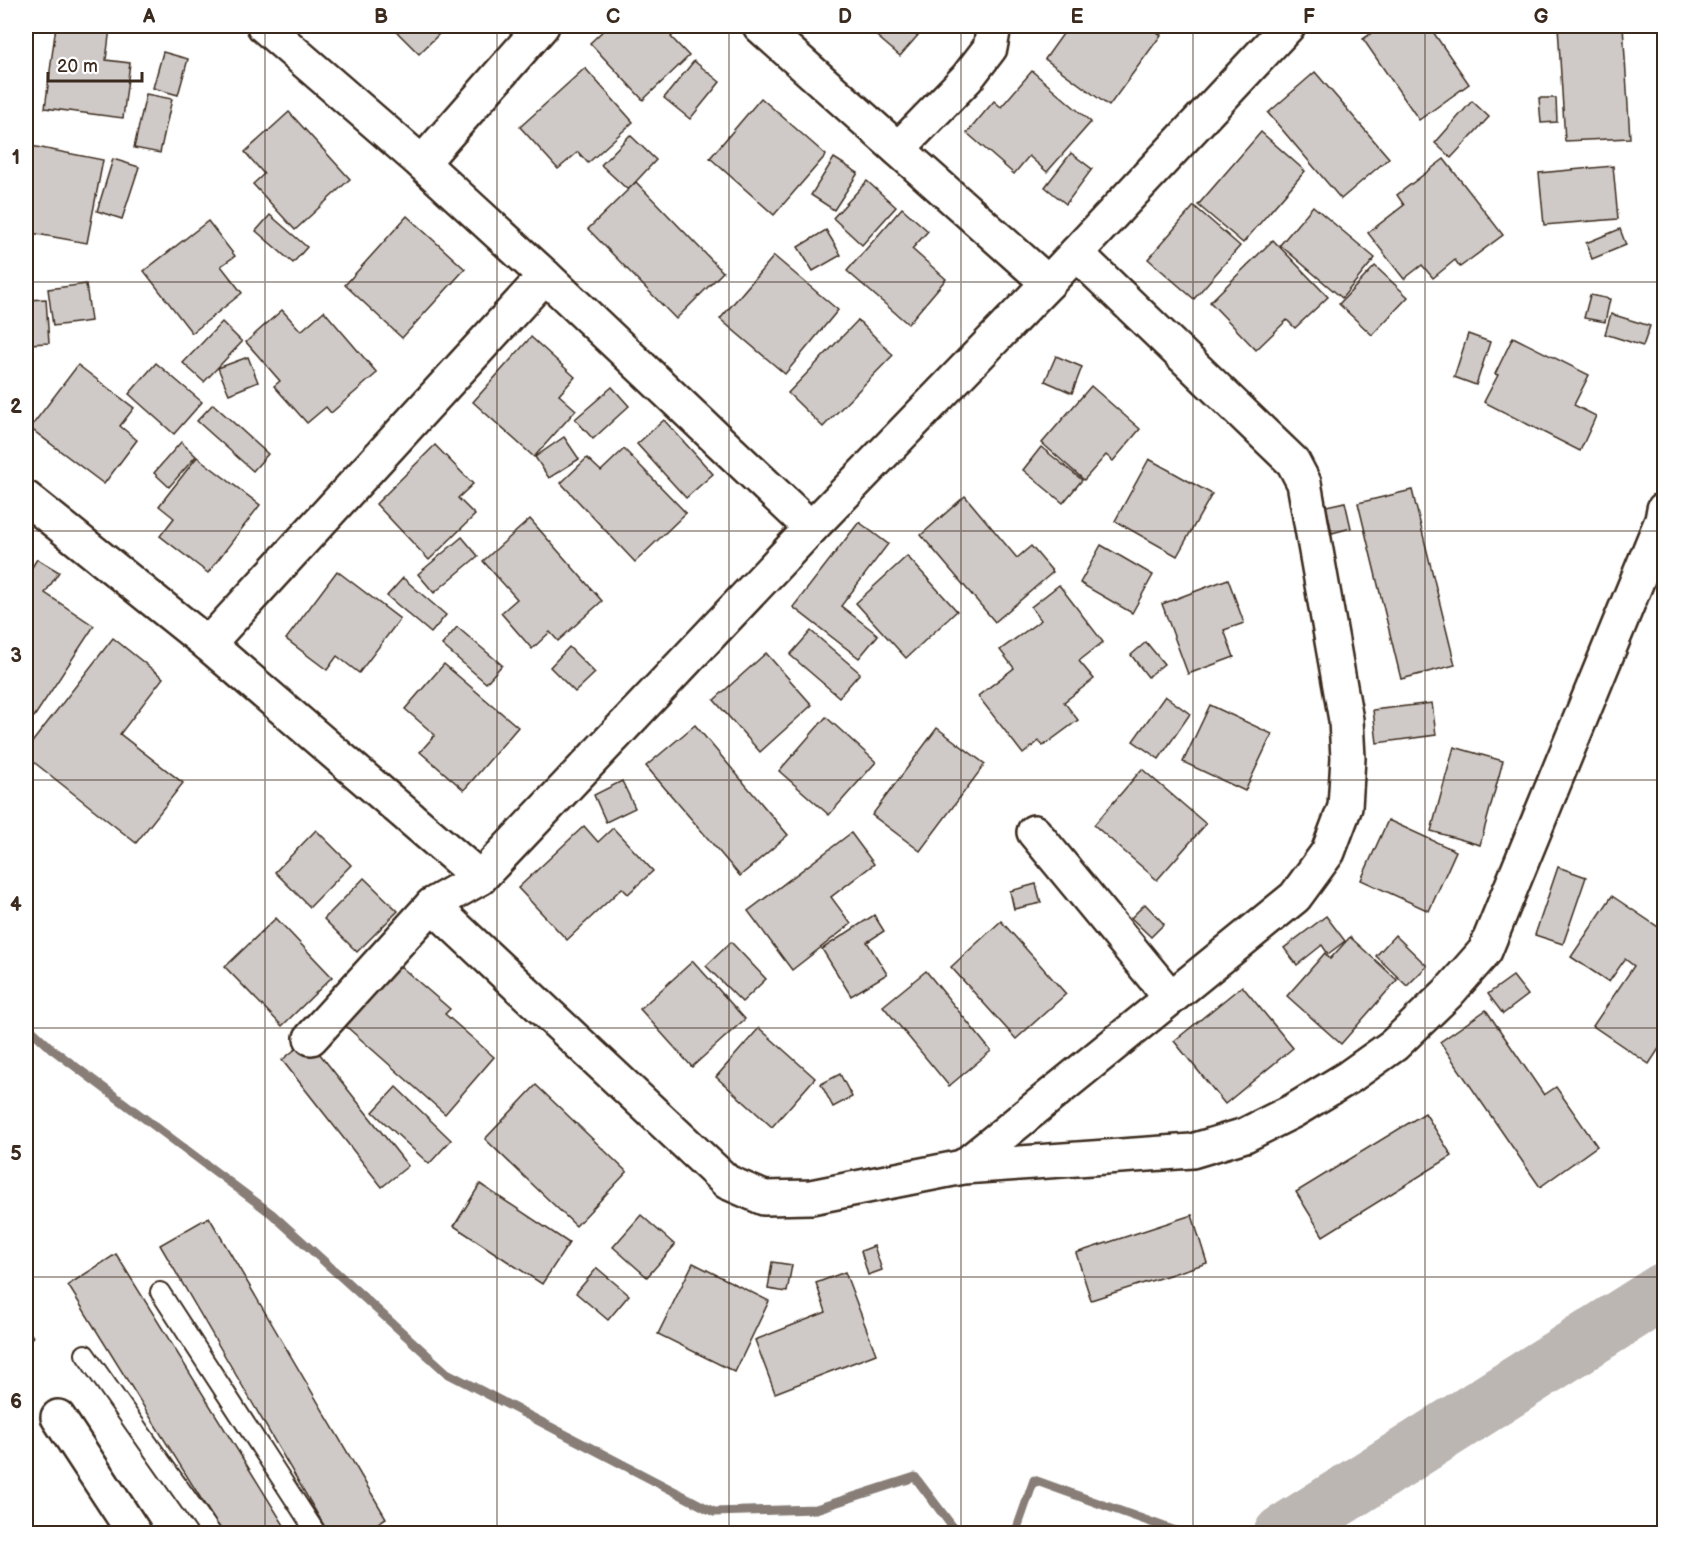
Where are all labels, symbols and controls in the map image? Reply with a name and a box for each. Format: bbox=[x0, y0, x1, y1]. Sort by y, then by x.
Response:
text: A bbox=[142, 5, 156, 29]
text: B bbox=[374, 5, 388, 29]
text: C bbox=[606, 5, 620, 29]
text: D bbox=[838, 5, 852, 29]
text: E bbox=[1071, 5, 1084, 29]
text: F bbox=[1303, 5, 1315, 29]
text: G bbox=[1534, 5, 1549, 29]
scale bar bbox=[48, 45, 142, 83]
text: 20 m bbox=[57, 56, 98, 77]
text: 1 bbox=[12, 146, 20, 170]
text: 2 bbox=[10, 395, 22, 419]
text: 3 bbox=[10, 644, 22, 668]
text: 4 bbox=[10, 893, 22, 917]
text: 5 bbox=[10, 1142, 22, 1166]
text: 6 bbox=[10, 1390, 22, 1414]

